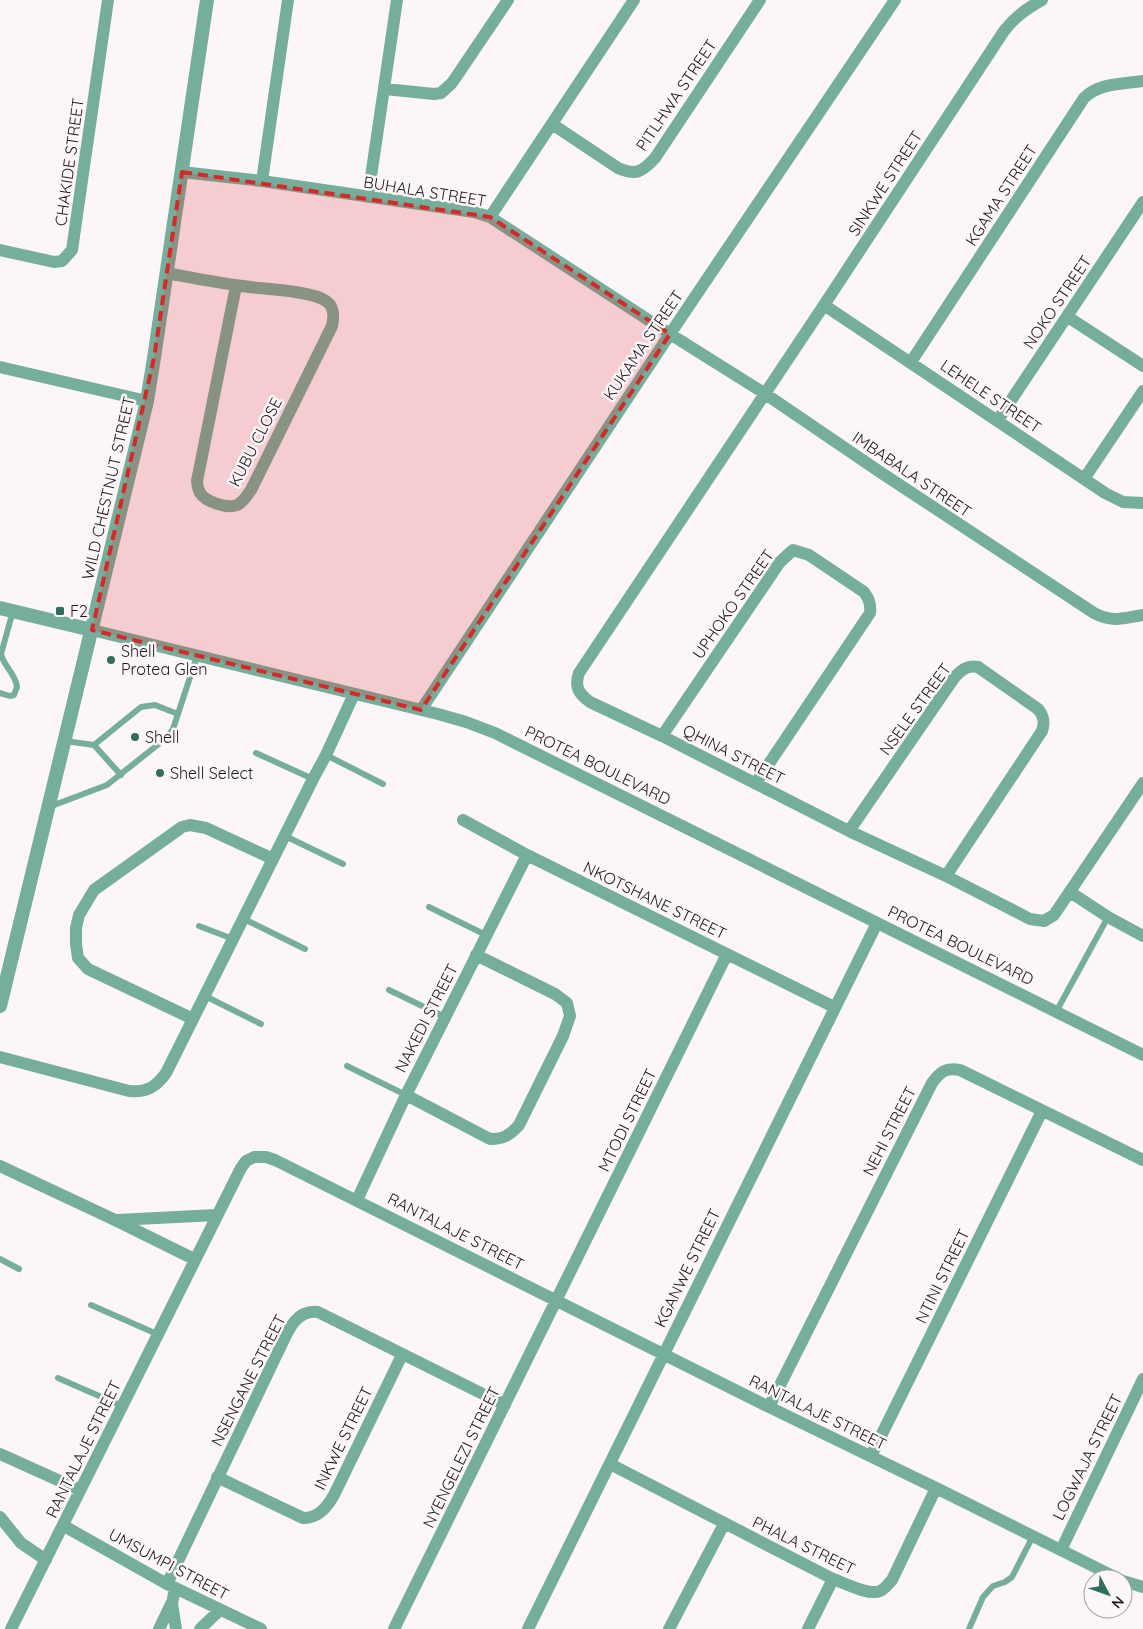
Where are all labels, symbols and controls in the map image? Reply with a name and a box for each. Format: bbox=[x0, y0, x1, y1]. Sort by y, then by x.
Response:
street label: PITLHWA STREET bbox=[631, 35, 721, 155]
street label: CHAKIDE STREET bbox=[50, 96, 88, 227]
street label: SINKWE STREET bbox=[844, 126, 927, 239]
street label: KGAMA STREET bbox=[961, 140, 1041, 249]
street label: BUHALA STREET bbox=[362, 171, 488, 211]
street label: NOKO STREET bbox=[1018, 251, 1096, 352]
street label: KUKAMA STREET bbox=[599, 286, 687, 404]
street label: LEHELE STREET bbox=[937, 355, 1046, 437]
street label: WILD CHESTNUT STREET bbox=[77, 394, 139, 582]
street label: KUBU CLOSE bbox=[224, 394, 286, 490]
street label: IMBABALA STREET bbox=[849, 427, 976, 521]
street label: UPHOKO STREET bbox=[688, 545, 778, 663]
place label: F2 bbox=[70, 601, 88, 621]
marker: F2 bbox=[54, 605, 66, 617]
place label: Shell Protea Glen bbox=[121, 641, 207, 679]
marker: Shell Protea Glen bbox=[105, 654, 117, 666]
street label: NSELE STREET bbox=[875, 659, 955, 759]
street label: QHINA STREET bbox=[680, 720, 789, 788]
street label: PROTEA BOULEVARD bbox=[522, 721, 674, 809]
place label: Shell bbox=[145, 727, 179, 747]
marker: Shell bbox=[129, 731, 141, 743]
place label: Shell Select bbox=[170, 763, 253, 783]
marker: Shell Select bbox=[154, 767, 166, 779]
street label: NKOTSHANE STREET bbox=[580, 857, 730, 943]
street label: PROTEA BOULEVARD bbox=[885, 901, 1037, 989]
street label: NAKEDI STREET bbox=[390, 960, 462, 1076]
street label: MTODI STREET bbox=[593, 1065, 661, 1175]
street label: NEHI STREET bbox=[858, 1083, 920, 1179]
street label: RANTALAJE STREET bbox=[384, 1188, 528, 1274]
street label: KGANWE STREET bbox=[650, 1205, 725, 1331]
street label: NTINI STREET bbox=[911, 1225, 974, 1326]
street label: NSENGANE STREET bbox=[206, 1310, 290, 1449]
street label: RANTALAJE STREET bbox=[746, 1370, 890, 1454]
street label: RANTALAJE STREET bbox=[41, 1377, 125, 1521]
street label: INKWE STREET bbox=[309, 1383, 377, 1493]
street label: NYENGELEZI STREET bbox=[418, 1383, 504, 1531]
street label: LOGWAJA STREET bbox=[1048, 1390, 1126, 1523]
street label: PHALA STREET bbox=[749, 1511, 859, 1579]
street label: UMSUMPI STREET bbox=[105, 1524, 233, 1604]
north arrow bbox=[1083, 1569, 1133, 1619]
text: N bbox=[1108, 1593, 1128, 1612]

